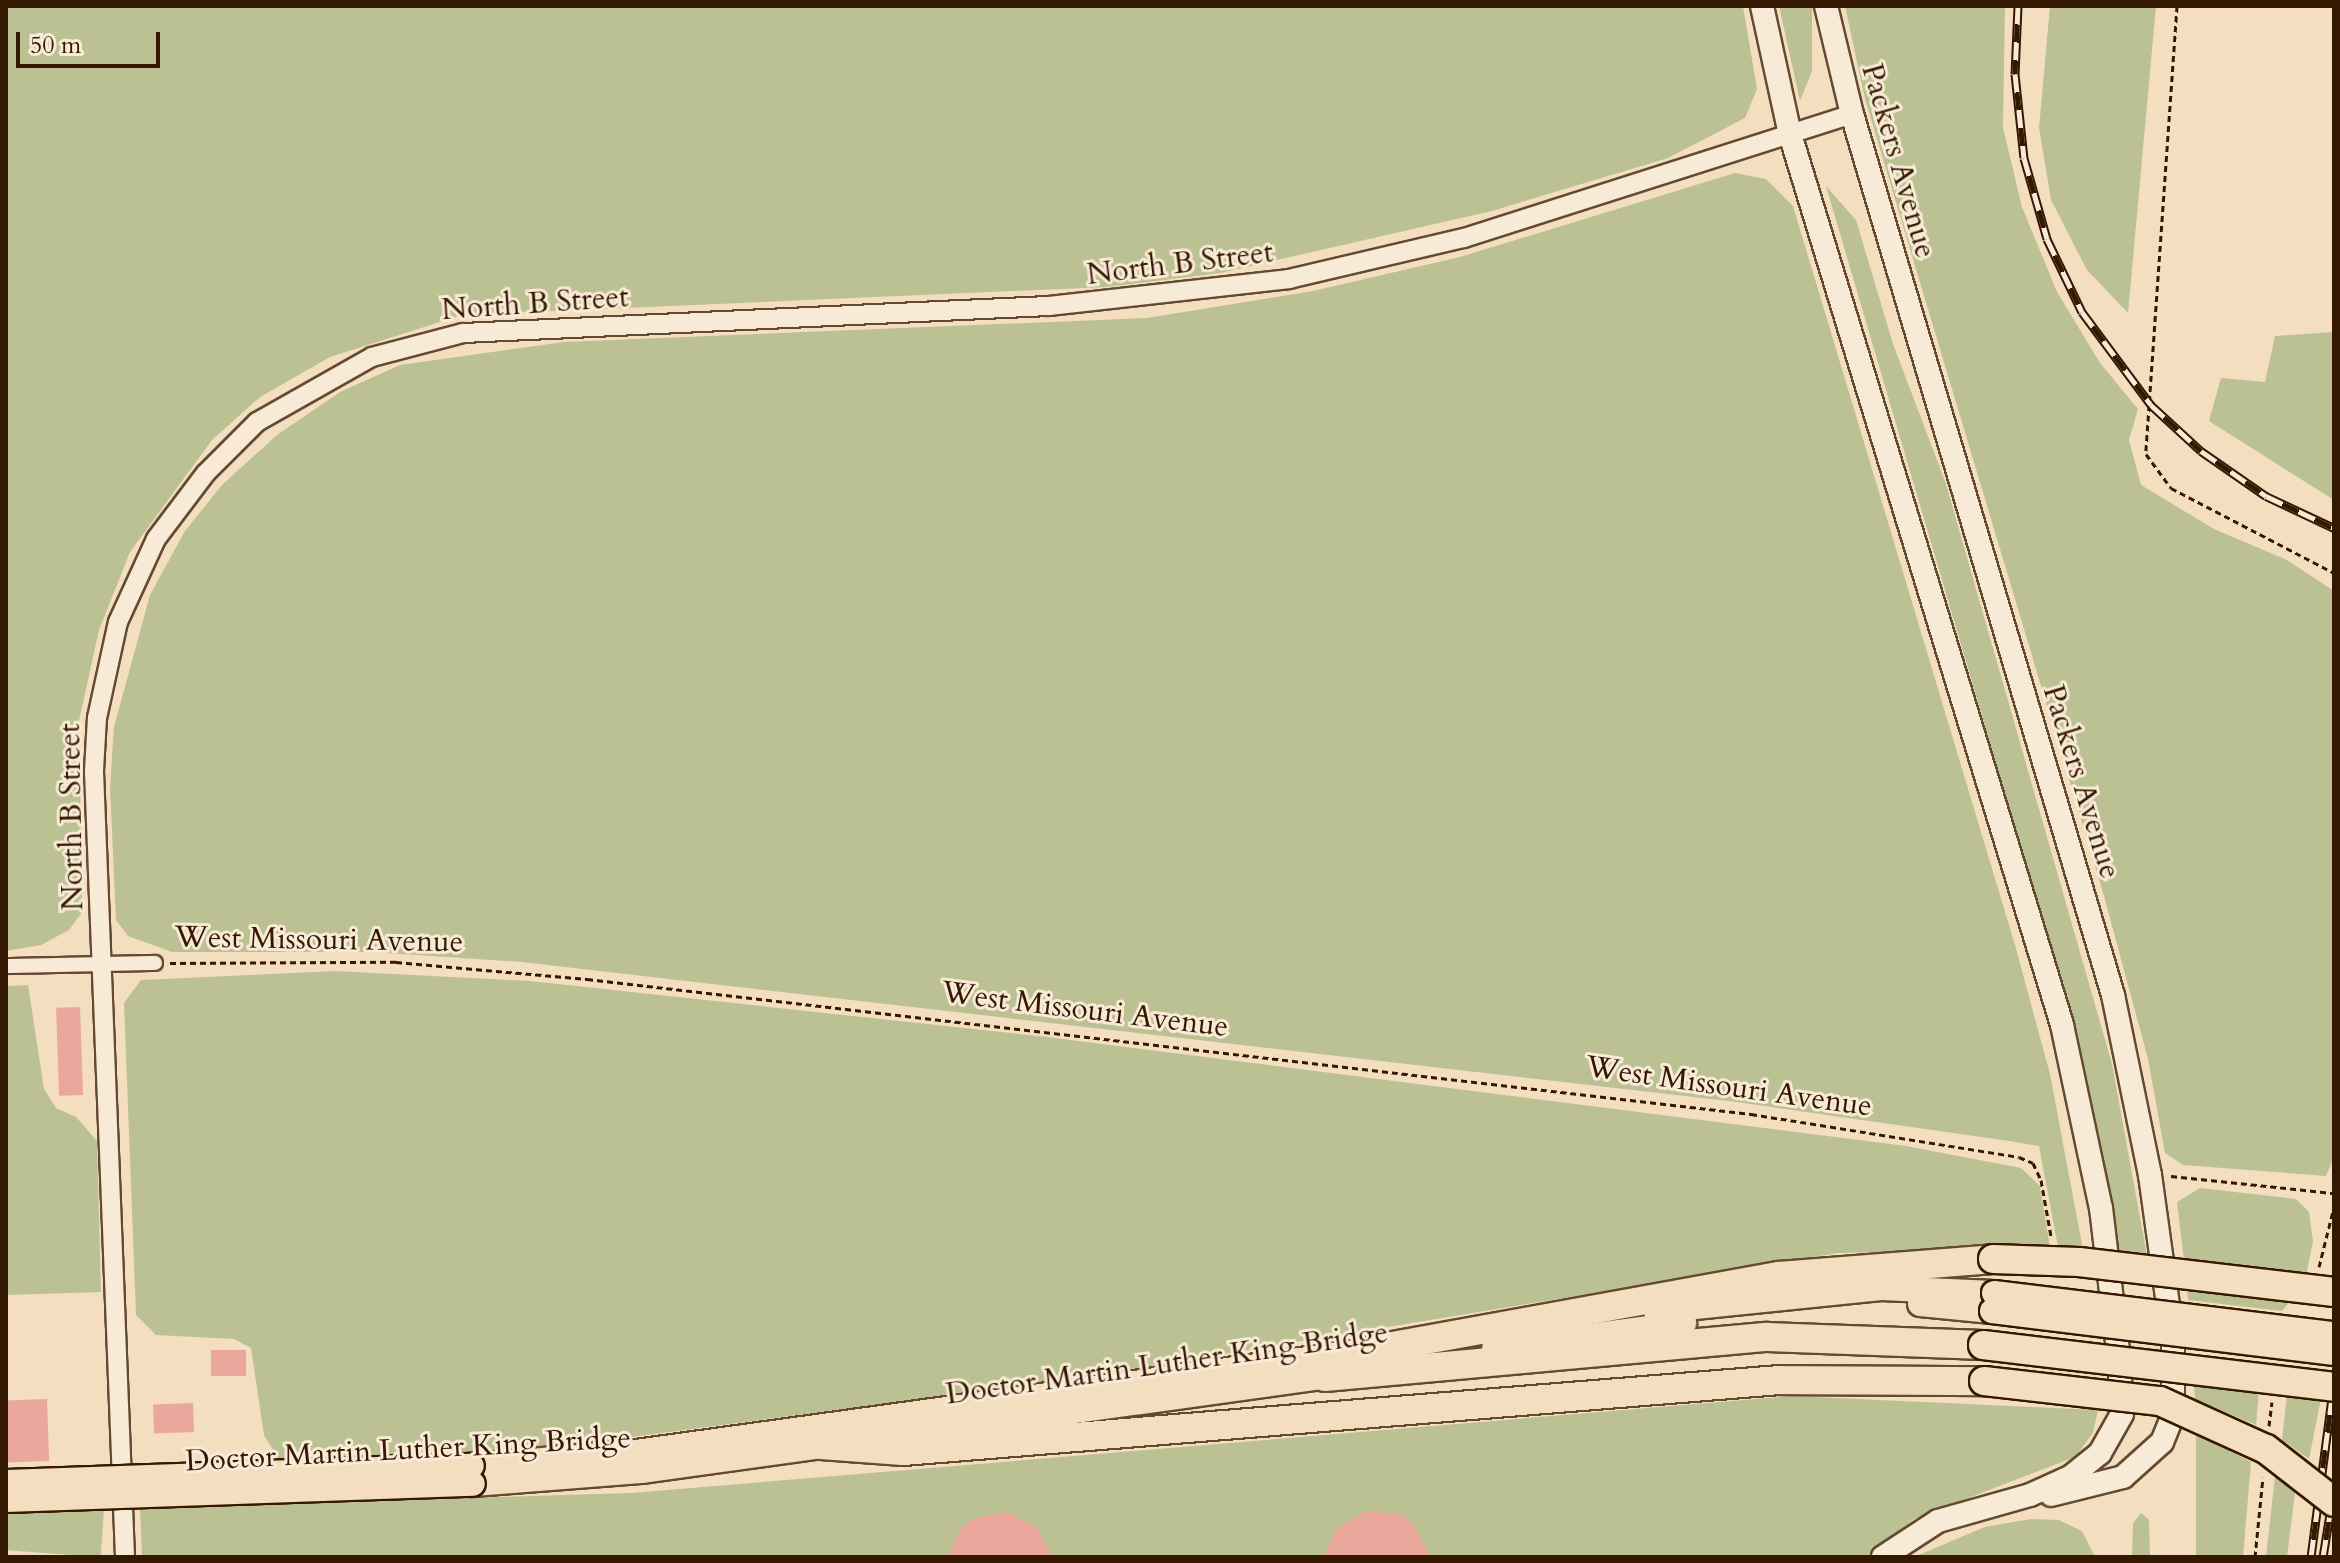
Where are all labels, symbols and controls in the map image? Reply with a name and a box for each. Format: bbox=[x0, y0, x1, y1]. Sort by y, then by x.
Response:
scale bar bbox=[20, 16, 164, 66]
text: 50 m bbox=[30, 29, 81, 62]
street label: Packers Avenue bbox=[1853, 60, 1943, 262]
street label: North B Street bbox=[1085, 235, 1275, 293]
street label: North B Street bbox=[440, 280, 630, 328]
street label: Packers Avenue bbox=[2034, 681, 2128, 883]
street label: North B Street bbox=[52, 723, 92, 911]
street label: West Missouri Avenue bbox=[174, 919, 464, 961]
street label: West Missouri Avenue bbox=[940, 975, 1230, 1045]
street label: West Missouri Avenue bbox=[1584, 1049, 1874, 1125]
street label: Doctor Martin Luther King Bridge bbox=[944, 1315, 1390, 1413]
street label: Doctor Martin Luther King Bridge bbox=[184, 1420, 632, 1480]

